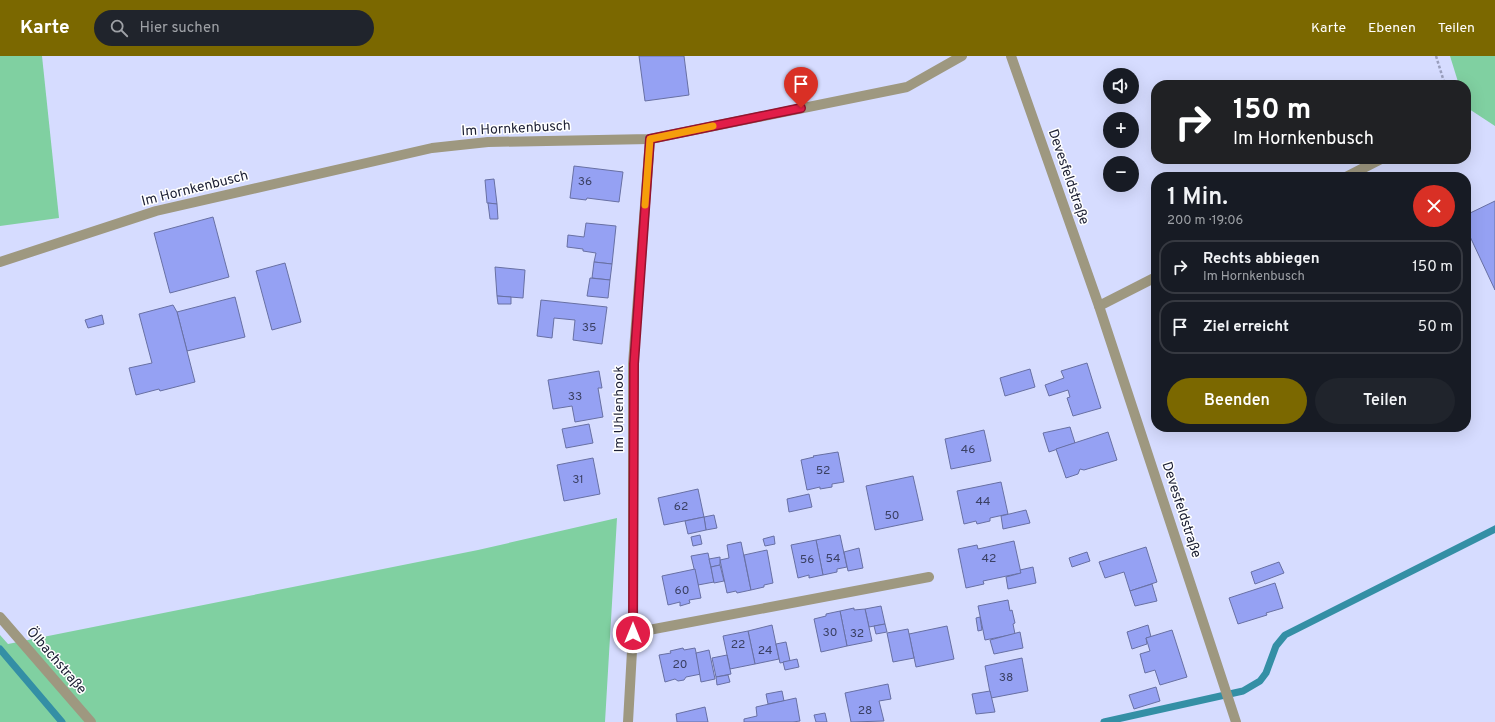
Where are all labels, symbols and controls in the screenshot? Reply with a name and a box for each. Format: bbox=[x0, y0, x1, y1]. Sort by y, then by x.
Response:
search box bbox=[94, 10, 374, 46]
text: Karte bbox=[20, 16, 70, 40]
icon: search bbox=[108, 17, 130, 39]
text: Hier suchen bbox=[140, 19, 220, 38]
text: Karte bbox=[1311, 20, 1346, 37]
text: Ebenen bbox=[1368, 20, 1416, 37]
text: Teilen bbox=[1438, 20, 1475, 37]
pin bbox=[784, 67, 818, 108]
map controls bbox=[1103, 68, 1139, 192]
button: sound bbox=[1103, 68, 1139, 104]
icon: arrive bbox=[790, 73, 812, 95]
text: 150 m bbox=[1233, 93, 1311, 129]
icon: right bbox=[1167, 96, 1219, 148]
button: + bbox=[1103, 112, 1139, 148]
street label: Im Hornkenbusch bbox=[461, 118, 571, 140]
street label: Devesfeldstraße bbox=[1044, 127, 1092, 227]
text: Im Hornkenbusch bbox=[1233, 128, 1374, 151]
button: − bbox=[1103, 156, 1139, 192]
street label: Im Hornkenbusch bbox=[140, 167, 250, 211]
house number: 36 bbox=[578, 174, 592, 190]
text: 1 Min. bbox=[1167, 183, 1228, 213]
button: close bbox=[1413, 185, 1455, 227]
text: 200 m · 19:06 bbox=[1167, 213, 1243, 229]
text: Rechts abbiegen bbox=[1203, 250, 1320, 269]
icon: right bbox=[1169, 256, 1191, 278]
text: 150 m bbox=[1412, 258, 1453, 277]
text: Im Hornkenbusch bbox=[1203, 269, 1305, 285]
icon: arrive bbox=[1169, 316, 1191, 338]
text: Ziel erreicht bbox=[1203, 318, 1289, 337]
text: 50 m bbox=[1418, 318, 1453, 337]
house number: 35 bbox=[582, 320, 596, 336]
street label: Im Uhlenhook bbox=[611, 365, 628, 453]
button: Beenden bbox=[1167, 378, 1307, 424]
button: Teilen bbox=[1315, 378, 1455, 424]
house number: 33 bbox=[568, 389, 582, 405]
house number: 46 bbox=[961, 442, 975, 458]
street label: Devesfeldstraße bbox=[1157, 460, 1205, 560]
house number: 52 bbox=[816, 463, 830, 479]
house number: 31 bbox=[572, 472, 584, 488]
house number: 44 bbox=[976, 494, 990, 510]
house number: 62 bbox=[674, 499, 688, 515]
house number: 50 bbox=[884, 508, 900, 524]
house number: 54 bbox=[825, 551, 841, 567]
house number: 42 bbox=[982, 551, 996, 567]
house number: 56 bbox=[800, 552, 814, 568]
house number: 60 bbox=[675, 583, 689, 599]
position arrow bbox=[612, 612, 654, 654]
street label: Ölbachstraße bbox=[22, 623, 91, 698]
house number: 30 bbox=[823, 625, 837, 641]
house number: 32 bbox=[850, 626, 864, 642]
house number: 22 bbox=[731, 637, 745, 653]
house number: 24 bbox=[758, 643, 772, 659]
house number: 20 bbox=[672, 657, 688, 673]
house number: 38 bbox=[999, 670, 1013, 686]
house number: 28 bbox=[858, 703, 872, 719]

